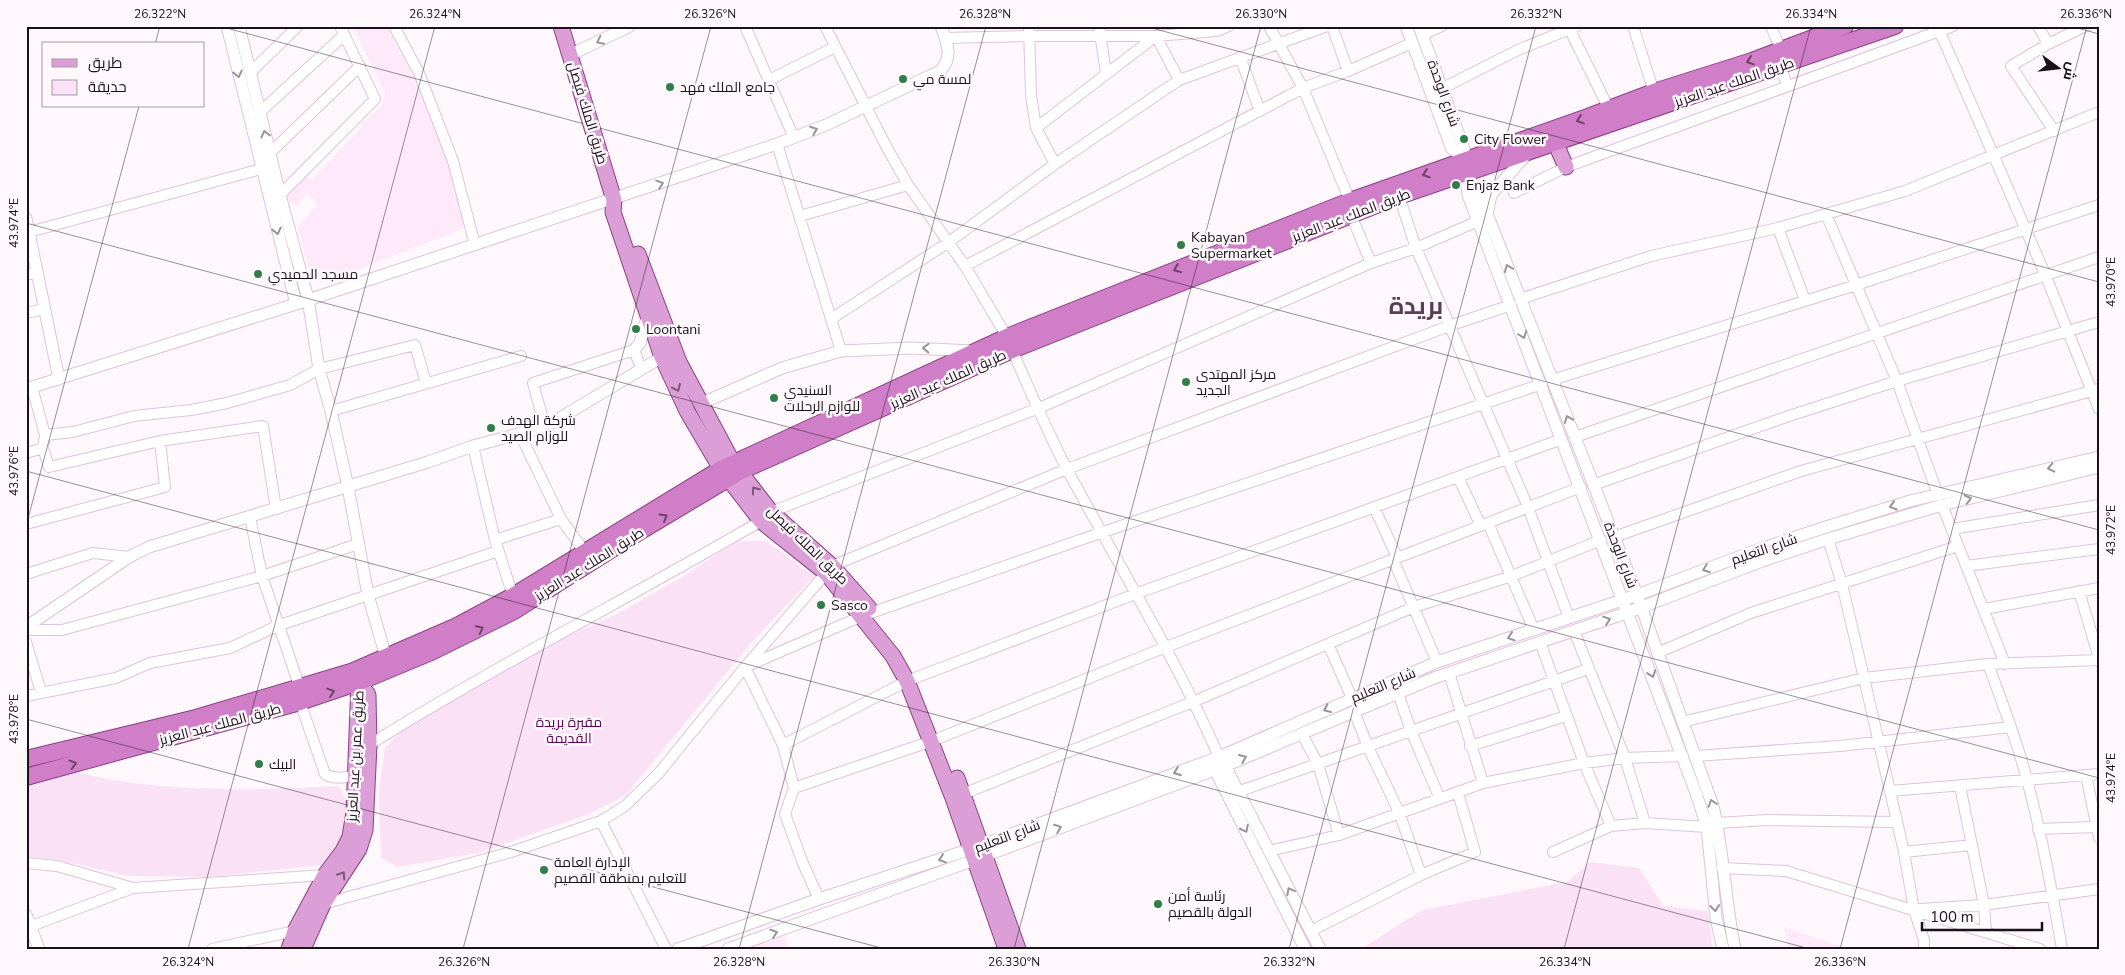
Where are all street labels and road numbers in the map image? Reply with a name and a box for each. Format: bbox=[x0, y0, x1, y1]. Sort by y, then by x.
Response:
street label: طريق الملك عبد العزيز bbox=[1671, 53, 1796, 112]
street label: شارع الوحدة bbox=[1423, 57, 1464, 129]
street label: طريق الملك فيصل bbox=[563, 60, 612, 167]
street label: طريق الملك عبد العزيز bbox=[1288, 184, 1413, 247]
street label: طريق الملك عبد العزيز bbox=[886, 345, 1009, 414]
street label: طريق الملك فيصل bbox=[763, 502, 853, 589]
street label: شارع الوحدة bbox=[1599, 519, 1642, 591]
street label: طريق الملك عبد العزيز bbox=[530, 523, 647, 606]
street label: شارع التعليم bbox=[1728, 529, 1800, 570]
street label: شارع التعليم bbox=[1348, 663, 1419, 708]
street label: طريق عمر بن عبد العزيز bbox=[343, 690, 368, 823]
street label: طريق الملك عبد العزيز bbox=[156, 699, 283, 750]
street label: شارع التعليم bbox=[972, 815, 1043, 858]

